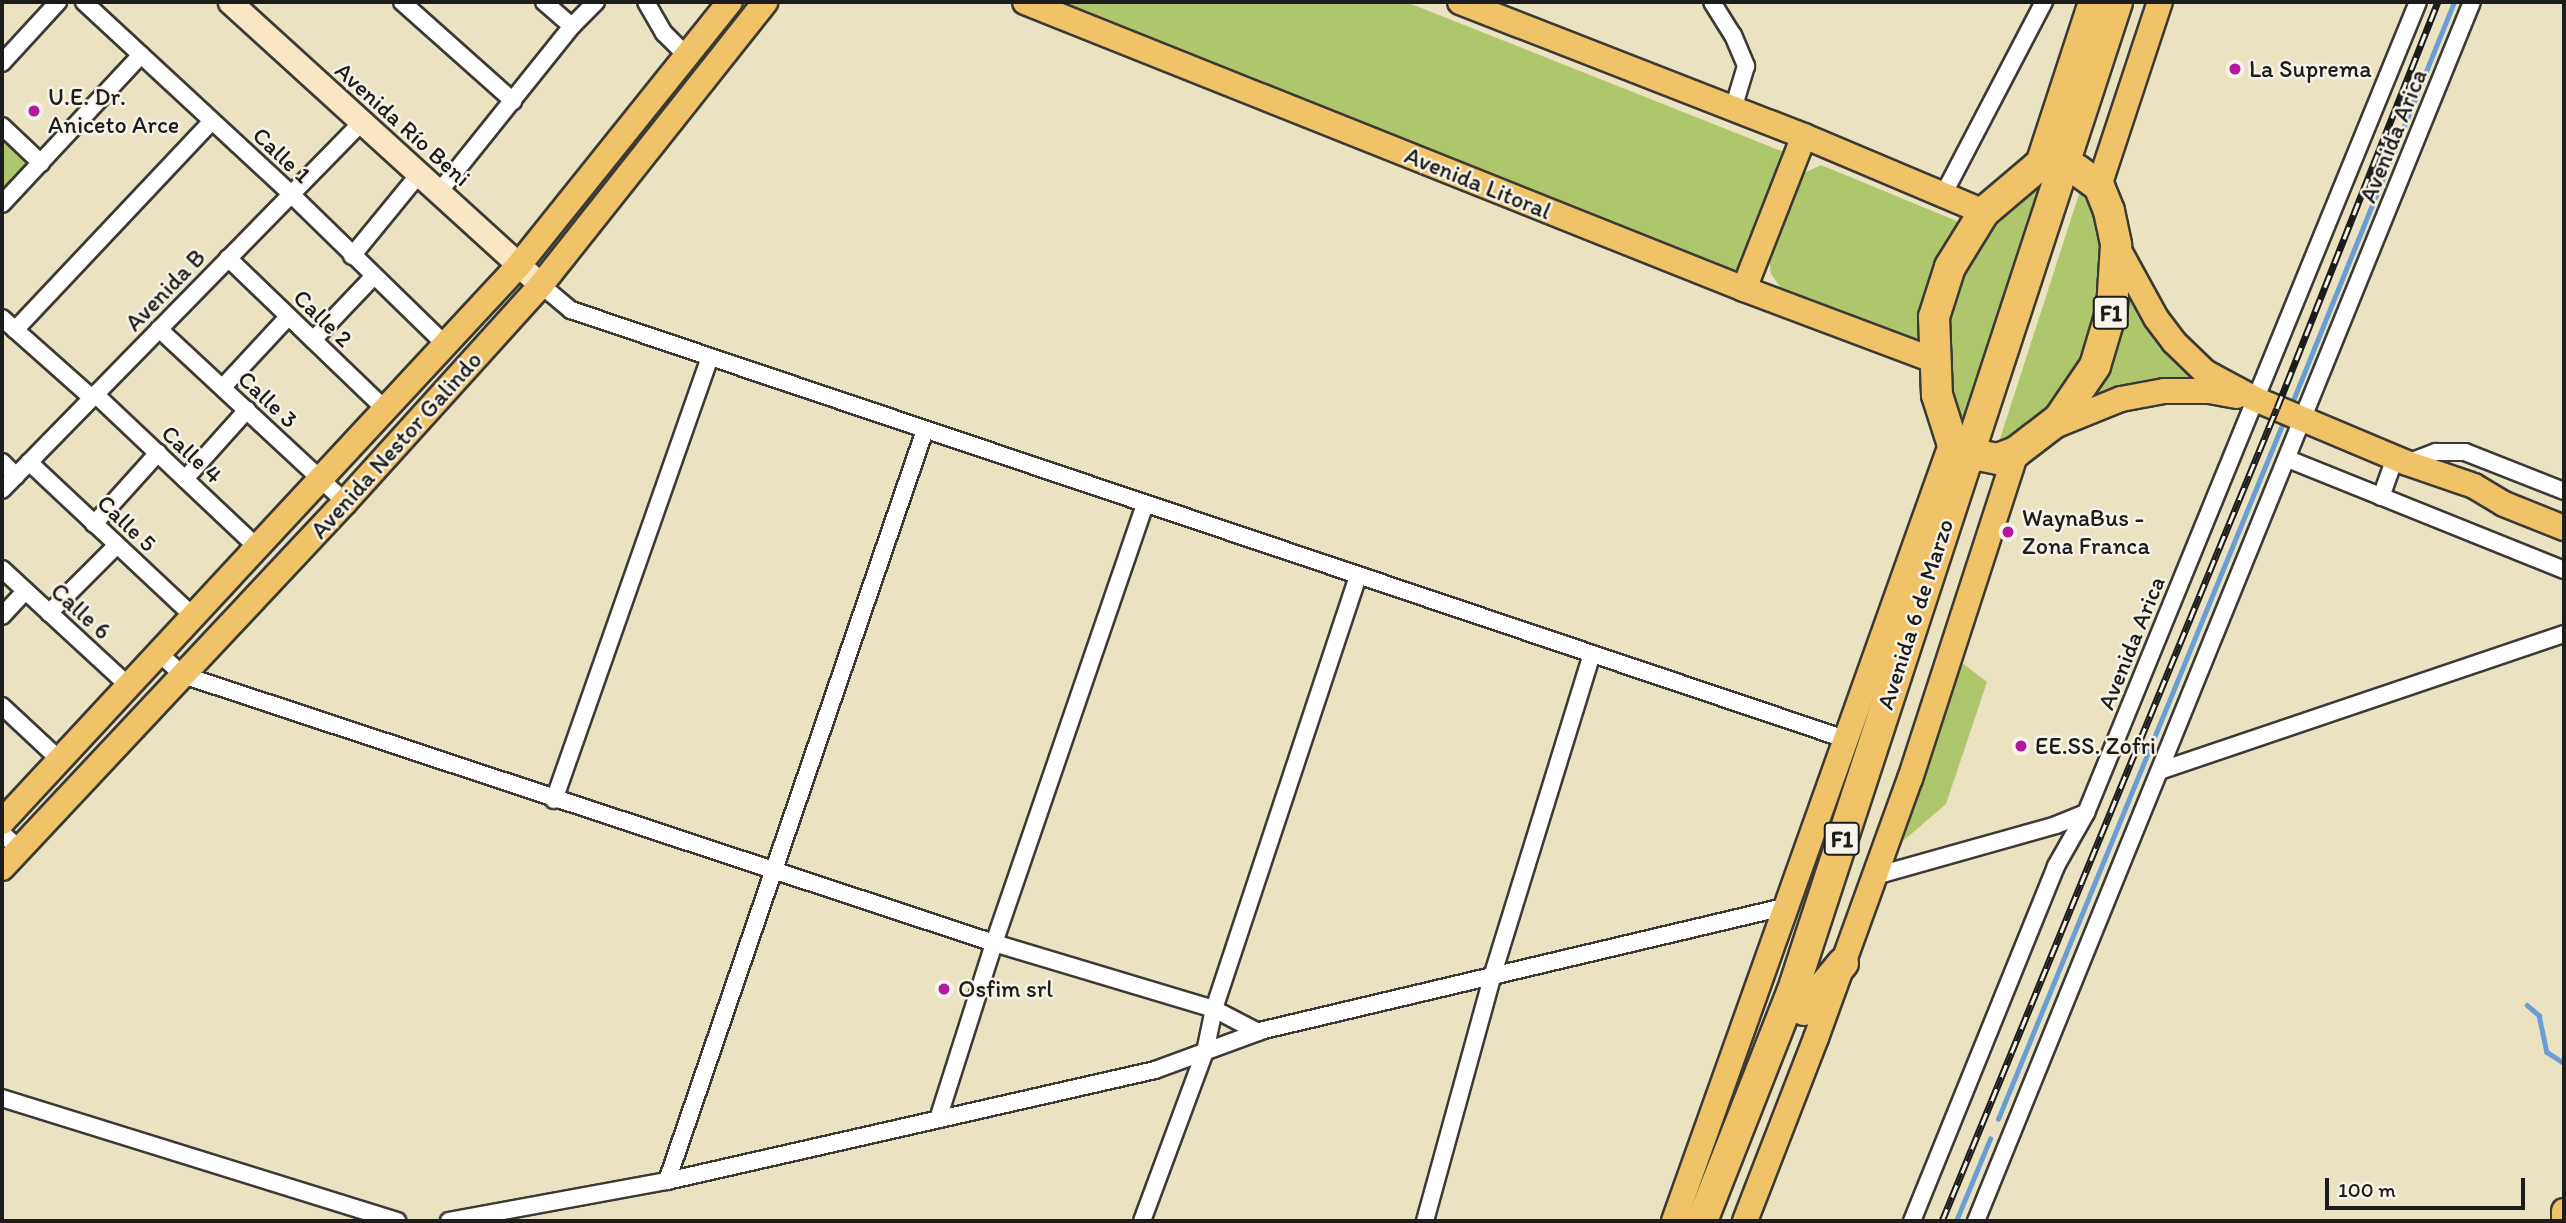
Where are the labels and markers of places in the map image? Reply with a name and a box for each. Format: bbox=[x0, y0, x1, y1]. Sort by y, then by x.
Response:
place label: La Suprema bbox=[2249, 55, 2372, 83]
marker: La Suprema bbox=[2227, 61, 2243, 77]
place label: U.E. Dr. Aniceto Arce bbox=[48, 83, 179, 139]
marker: U.E. Dr. Aniceto Arce bbox=[26, 103, 42, 119]
place label: WaynaBus - Zona Franca bbox=[2022, 504, 2149, 560]
marker: WaynaBus - Zona Franca bbox=[2000, 524, 2016, 540]
place label: EE.SS. Zofri bbox=[2035, 732, 2156, 760]
marker: EE.SS. Zofri bbox=[2013, 738, 2029, 754]
place label: Osfim srl bbox=[958, 975, 1053, 1003]
marker: Osfim srl bbox=[936, 981, 952, 997]

